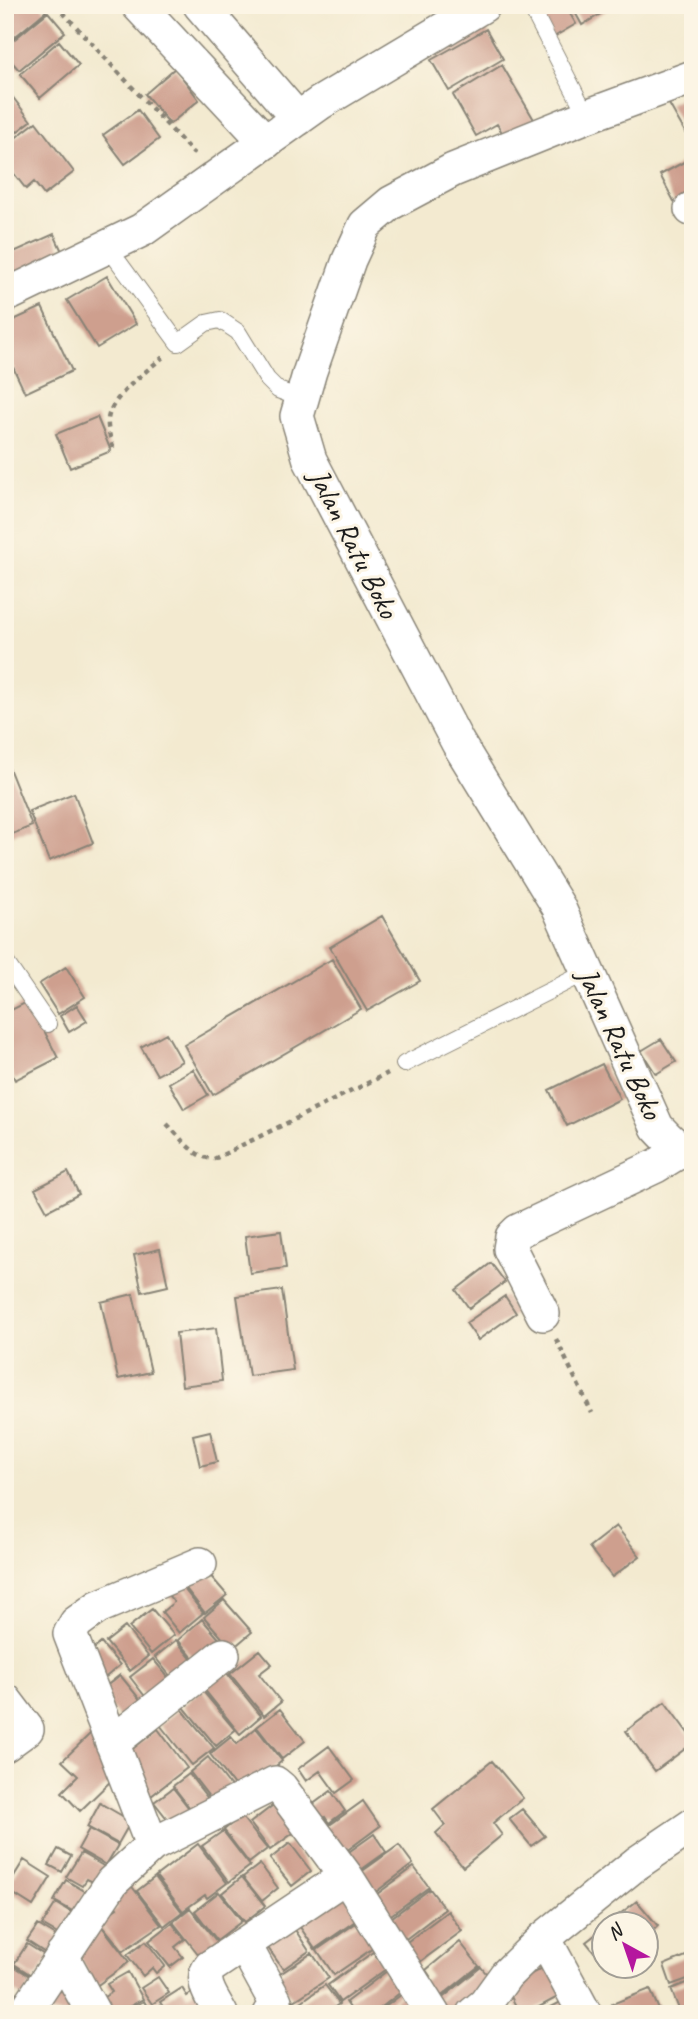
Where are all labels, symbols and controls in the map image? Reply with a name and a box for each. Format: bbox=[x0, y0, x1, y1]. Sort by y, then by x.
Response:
street label: Jalan Ratu Boko bbox=[299, 460, 409, 625]
street label: Jalan Ratu Boko bbox=[568, 959, 672, 1126]
north arrow bbox=[590, 1910, 660, 1980]
text: N bbox=[602, 1918, 629, 1946]

